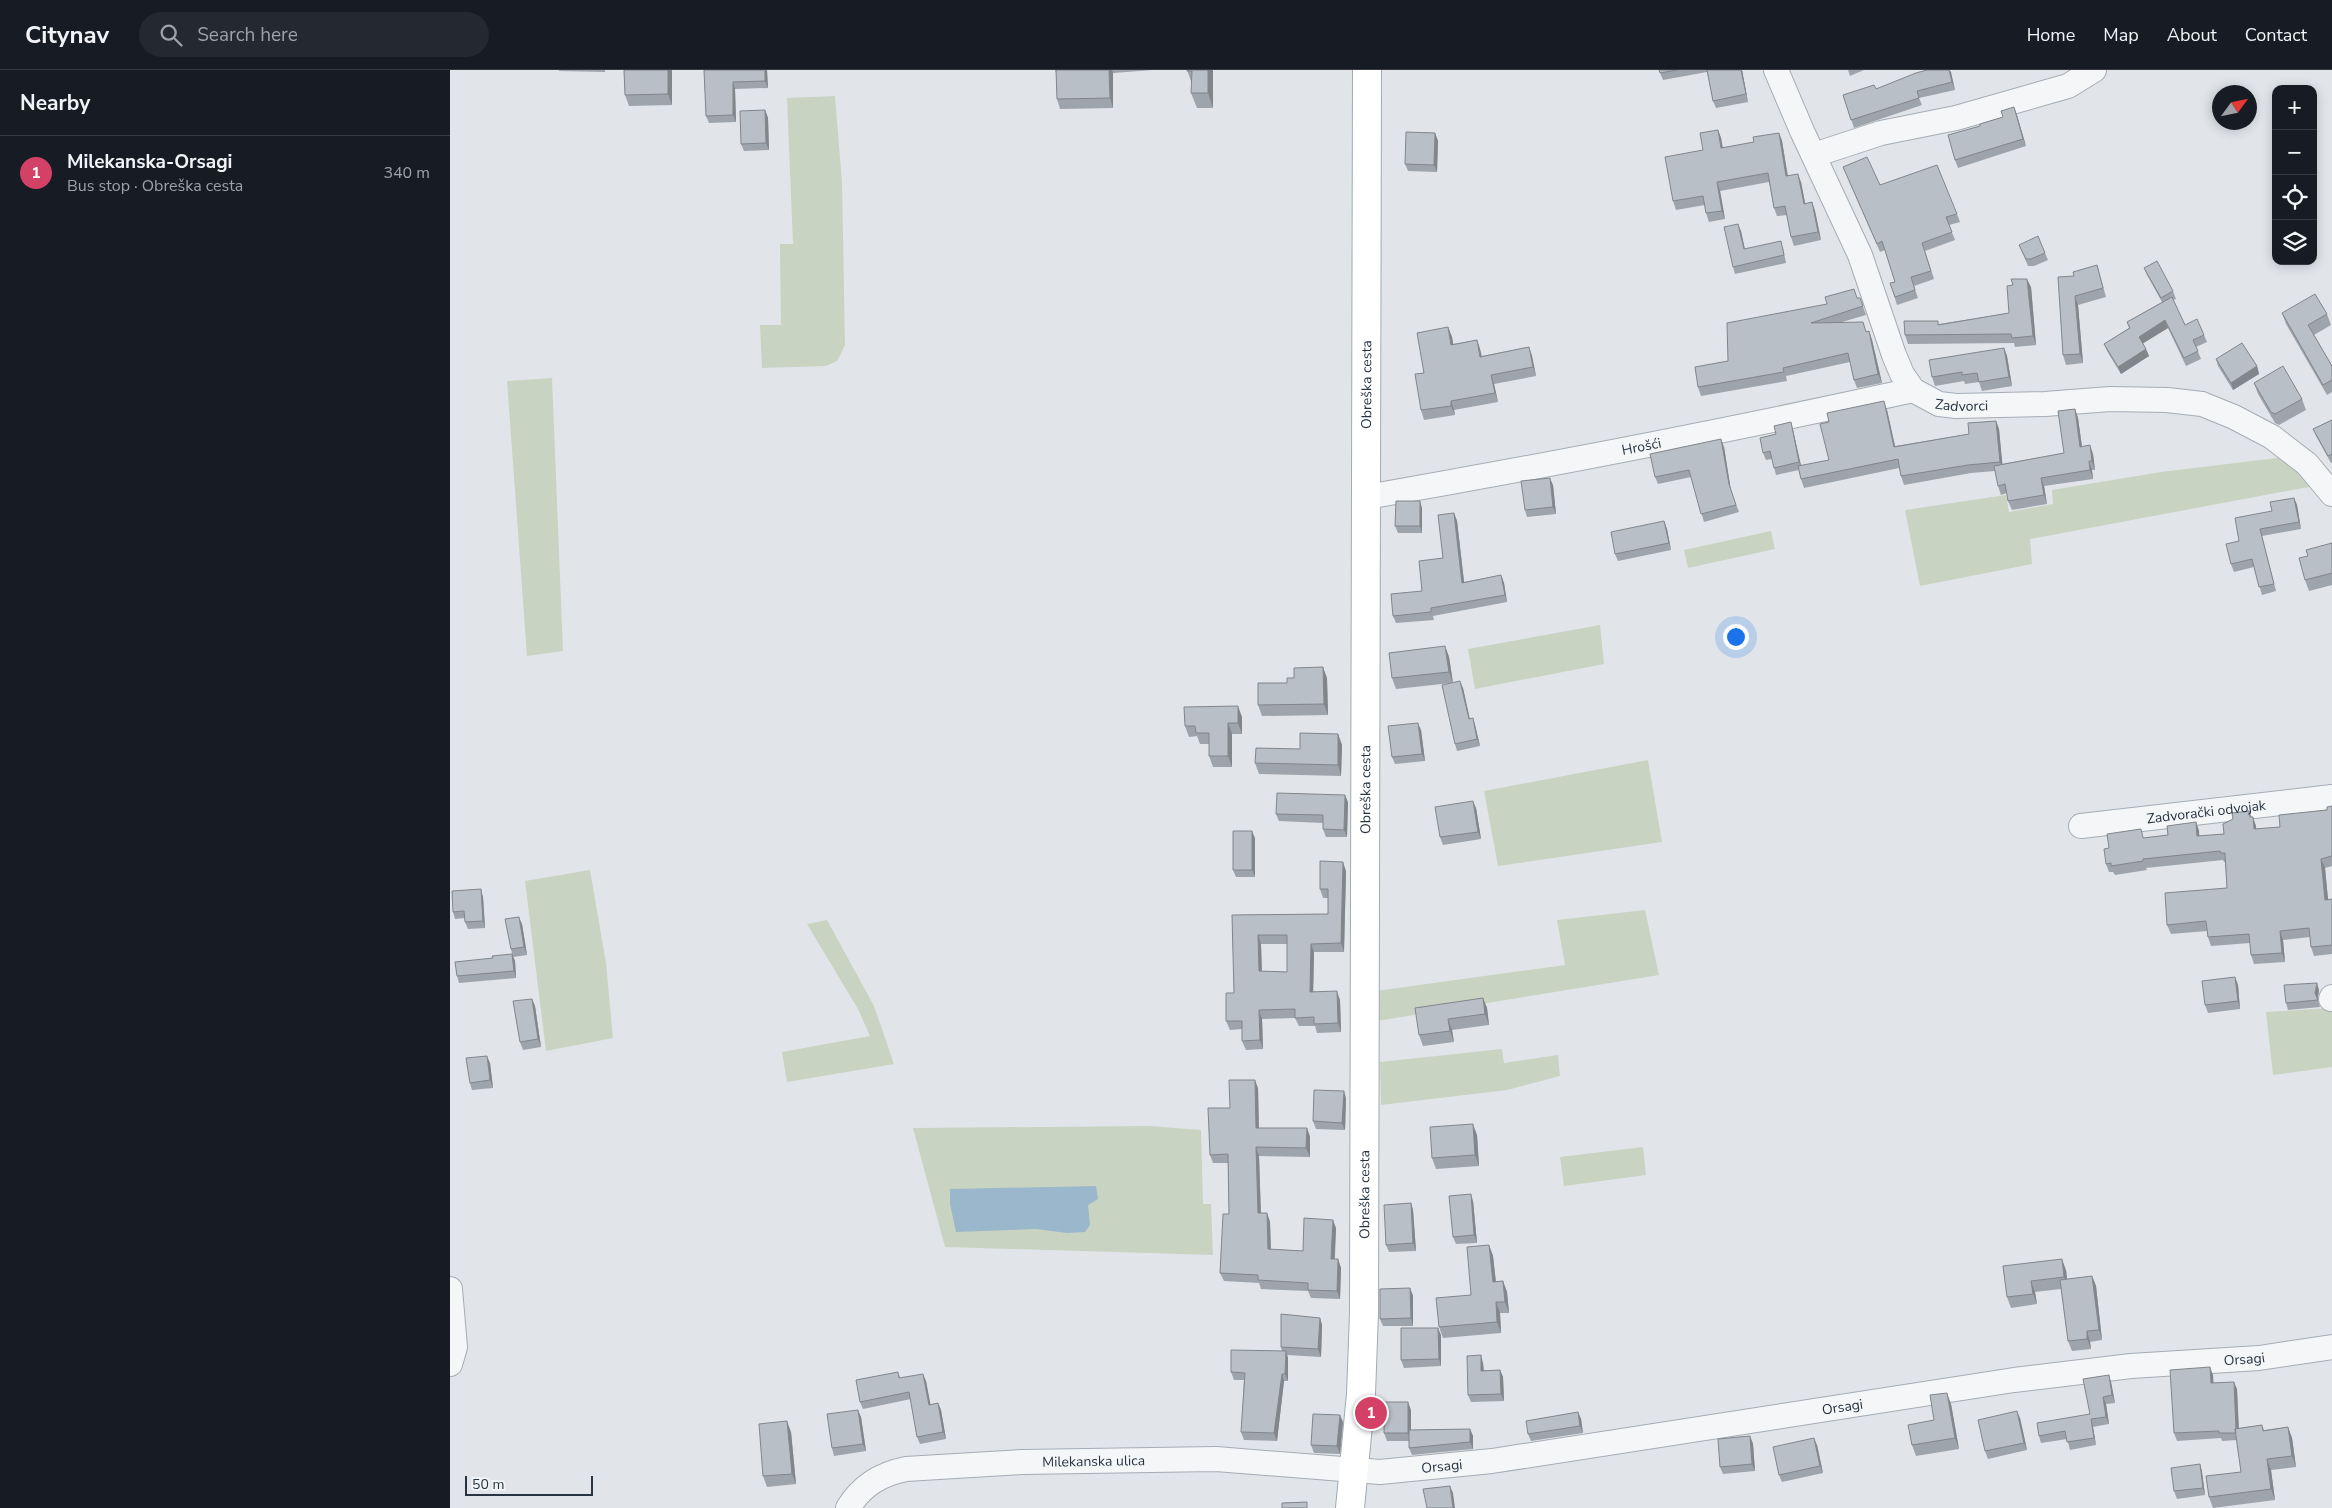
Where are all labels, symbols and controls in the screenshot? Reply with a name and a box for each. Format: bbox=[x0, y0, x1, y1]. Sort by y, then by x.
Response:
search box bbox=[139, 12, 489, 57]
text: Citynav bbox=[25, 19, 109, 51]
icon: search bbox=[157, 21, 185, 49]
text: Search here bbox=[197, 22, 298, 48]
text: Home bbox=[2027, 23, 2075, 47]
text: Map bbox=[2103, 23, 2139, 47]
text: About bbox=[2167, 23, 2217, 47]
text: Contact bbox=[2245, 23, 2307, 47]
north arrow bbox=[2212, 85, 2257, 130]
map controls bbox=[2272, 85, 2317, 265]
button: + bbox=[2272, 85, 2317, 130]
text: Nearby bbox=[20, 89, 90, 117]
button: − bbox=[2272, 130, 2317, 175]
text: Milekanska-Orsagi bbox=[67, 149, 232, 175]
text: 1 bbox=[31, 162, 41, 184]
text: 340 m bbox=[383, 162, 430, 184]
text: Bus stop · Obreška cesta bbox=[67, 175, 243, 197]
button: locate bbox=[2272, 175, 2317, 220]
button: layers bbox=[2272, 220, 2317, 265]
street label: Obreška cesta bbox=[1357, 340, 1376, 429]
street label: Zadvorci bbox=[1934, 394, 1988, 416]
street label: Hrošći bbox=[1620, 433, 1663, 460]
your location bbox=[1723, 624, 1749, 650]
street label: Obreška cesta bbox=[1356, 745, 1375, 834]
street label: Zadvorački odvojak bbox=[2146, 795, 2268, 828]
street label: Obreška cesta bbox=[1355, 1150, 1374, 1239]
street label: Orsagi bbox=[2223, 1348, 2266, 1370]
pin: 1 bbox=[1355, 1394, 1387, 1432]
street label: Orsagi bbox=[1821, 1394, 1864, 1419]
street label: Milekanska ulica bbox=[1042, 1451, 1145, 1471]
street label: Orsagi bbox=[1420, 1454, 1463, 1477]
scale bar bbox=[465, 1473, 592, 1496]
text: 50 m bbox=[472, 1475, 504, 1494]

